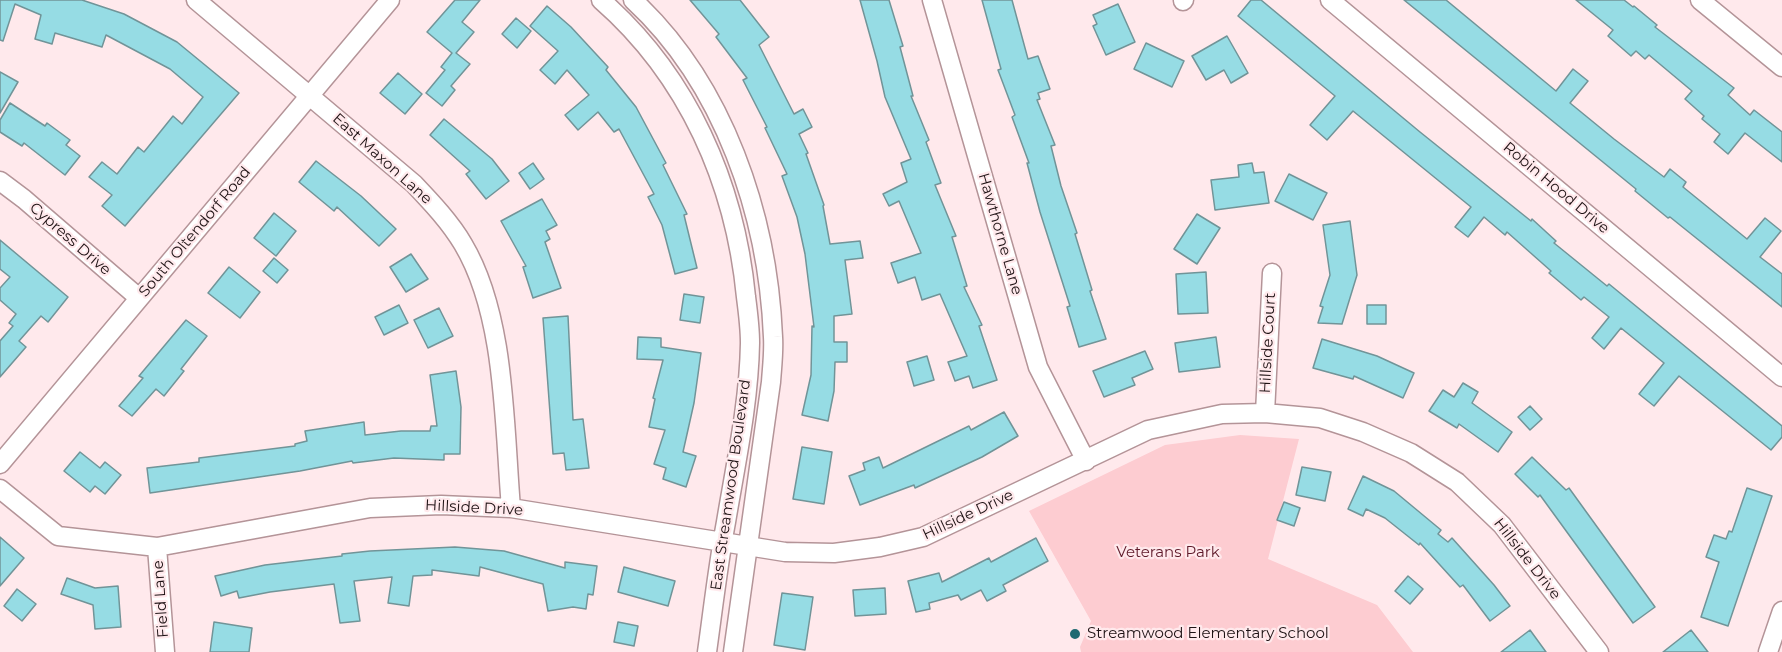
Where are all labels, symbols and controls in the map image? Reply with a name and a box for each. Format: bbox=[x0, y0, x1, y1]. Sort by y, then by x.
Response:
street label: East Maxon Lane bbox=[329, 110, 435, 208]
street label: Robin Hood Drive bbox=[1499, 138, 1613, 238]
street label: South Oltendorf Road bbox=[135, 163, 255, 301]
street label: Hawthorne Lane bbox=[974, 171, 1026, 297]
street label: Cypress Drive bbox=[26, 199, 114, 279]
street label: Hillside Court bbox=[1256, 292, 1280, 394]
street label: East Streamwood Boulevard bbox=[707, 378, 755, 592]
street label: Hillside Drive bbox=[920, 486, 1016, 544]
street label: Hillside Drive bbox=[425, 496, 523, 520]
street label: Hillside Drive bbox=[1490, 515, 1564, 603]
park label: Veterans Park bbox=[1116, 544, 1220, 562]
street label: Field Lane bbox=[149, 560, 173, 638]
place label: Streamwood Elementary School bbox=[1087, 625, 1329, 643]
marker: Streamwood Elementary School bbox=[1068, 627, 1082, 641]

